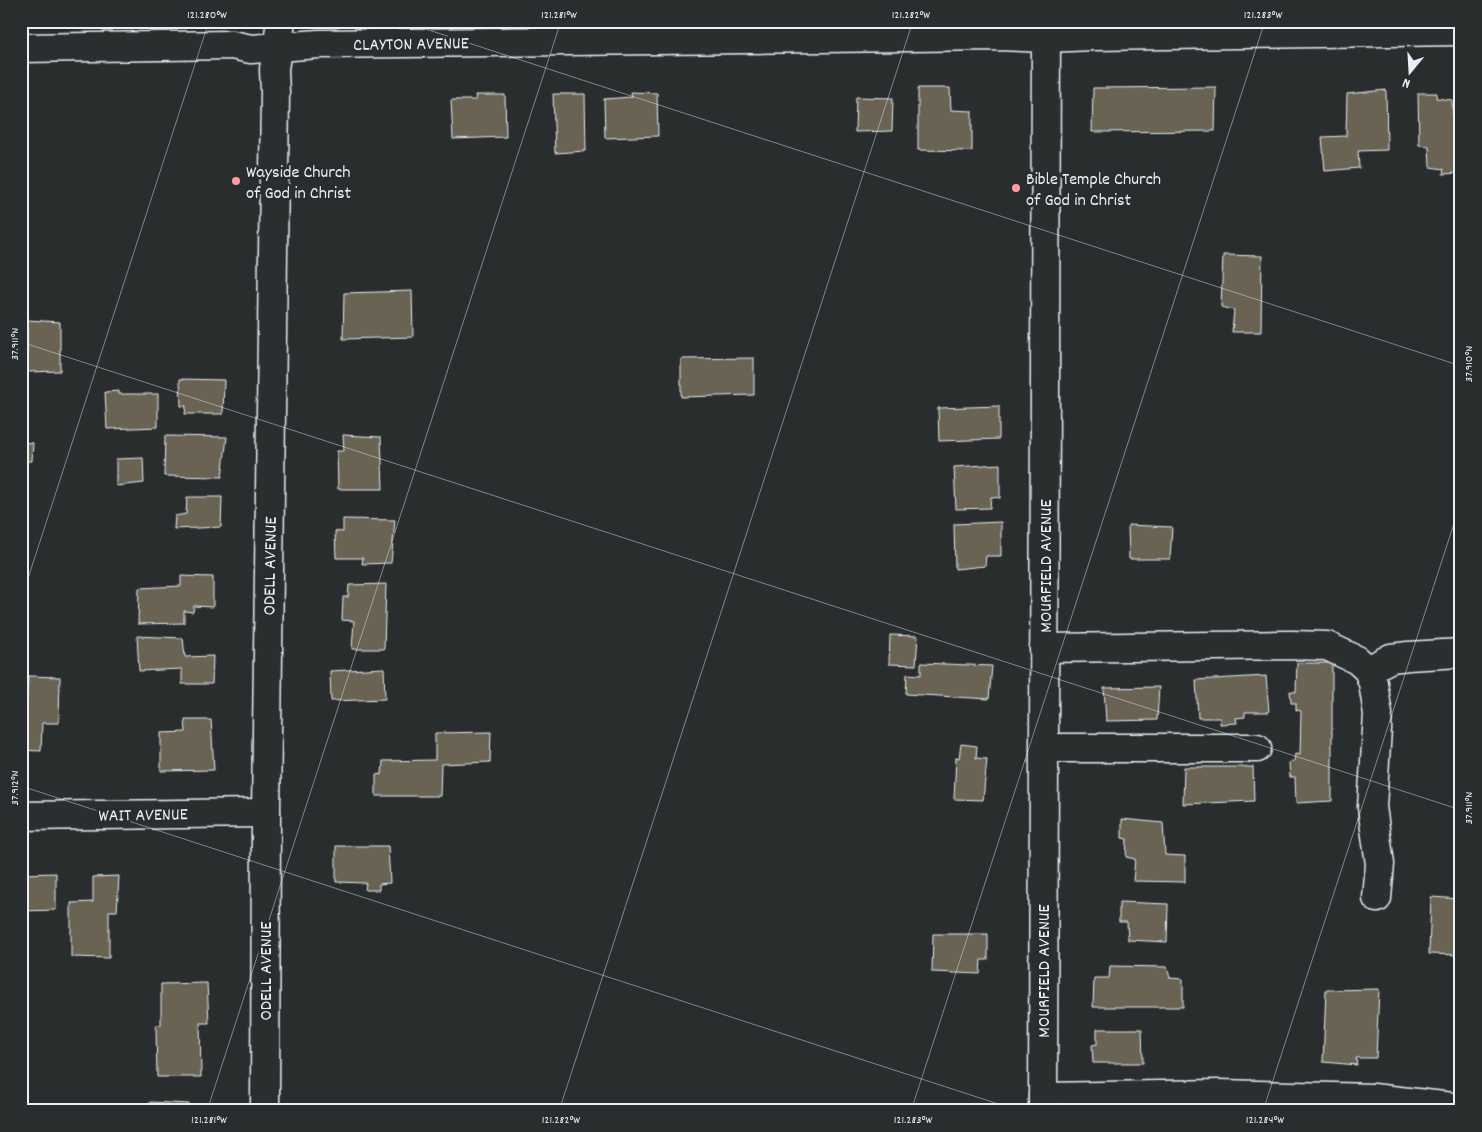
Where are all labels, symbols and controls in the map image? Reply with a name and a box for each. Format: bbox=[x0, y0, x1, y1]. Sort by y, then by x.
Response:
text: 121.280°W bbox=[187, 7, 227, 24]
text: 121.281°W bbox=[541, 7, 577, 24]
text: 121.282°W bbox=[892, 7, 930, 24]
text: 121.283°W bbox=[1244, 7, 1282, 24]
street label: CLAYTON AVENUE bbox=[353, 32, 469, 59]
north arrow bbox=[1384, 48, 1434, 98]
text: N bbox=[1400, 72, 1413, 93]
place label: Wayside Church of God in Christ bbox=[246, 161, 352, 207]
place label: Bible Temple Church of God in Christ bbox=[1026, 168, 1161, 214]
marker: Wayside Church of God in Christ bbox=[230, 175, 242, 187]
marker: Bible Temple Church of God in Christ bbox=[1010, 182, 1022, 194]
text: 37.911°N bbox=[7, 328, 24, 360]
text: 37.910°N bbox=[1461, 346, 1478, 382]
street label: MOURFIELD AVENUE bbox=[1035, 499, 1060, 633]
street label: ODELL AVENUE bbox=[258, 516, 285, 616]
text: 37.912°N bbox=[7, 770, 24, 806]
text: 37.911°N bbox=[1461, 792, 1478, 824]
street label: WAIT AVENUE bbox=[98, 803, 188, 830]
street label: MOURFIELD AVENUE bbox=[1033, 904, 1058, 1038]
street label: ODELL AVENUE bbox=[255, 921, 280, 1021]
text: 121.281°W bbox=[191, 1112, 227, 1129]
text: 121.282°W bbox=[542, 1112, 580, 1129]
text: 121.283°W bbox=[894, 1112, 932, 1129]
text: 121.284°W bbox=[1246, 1112, 1284, 1129]

